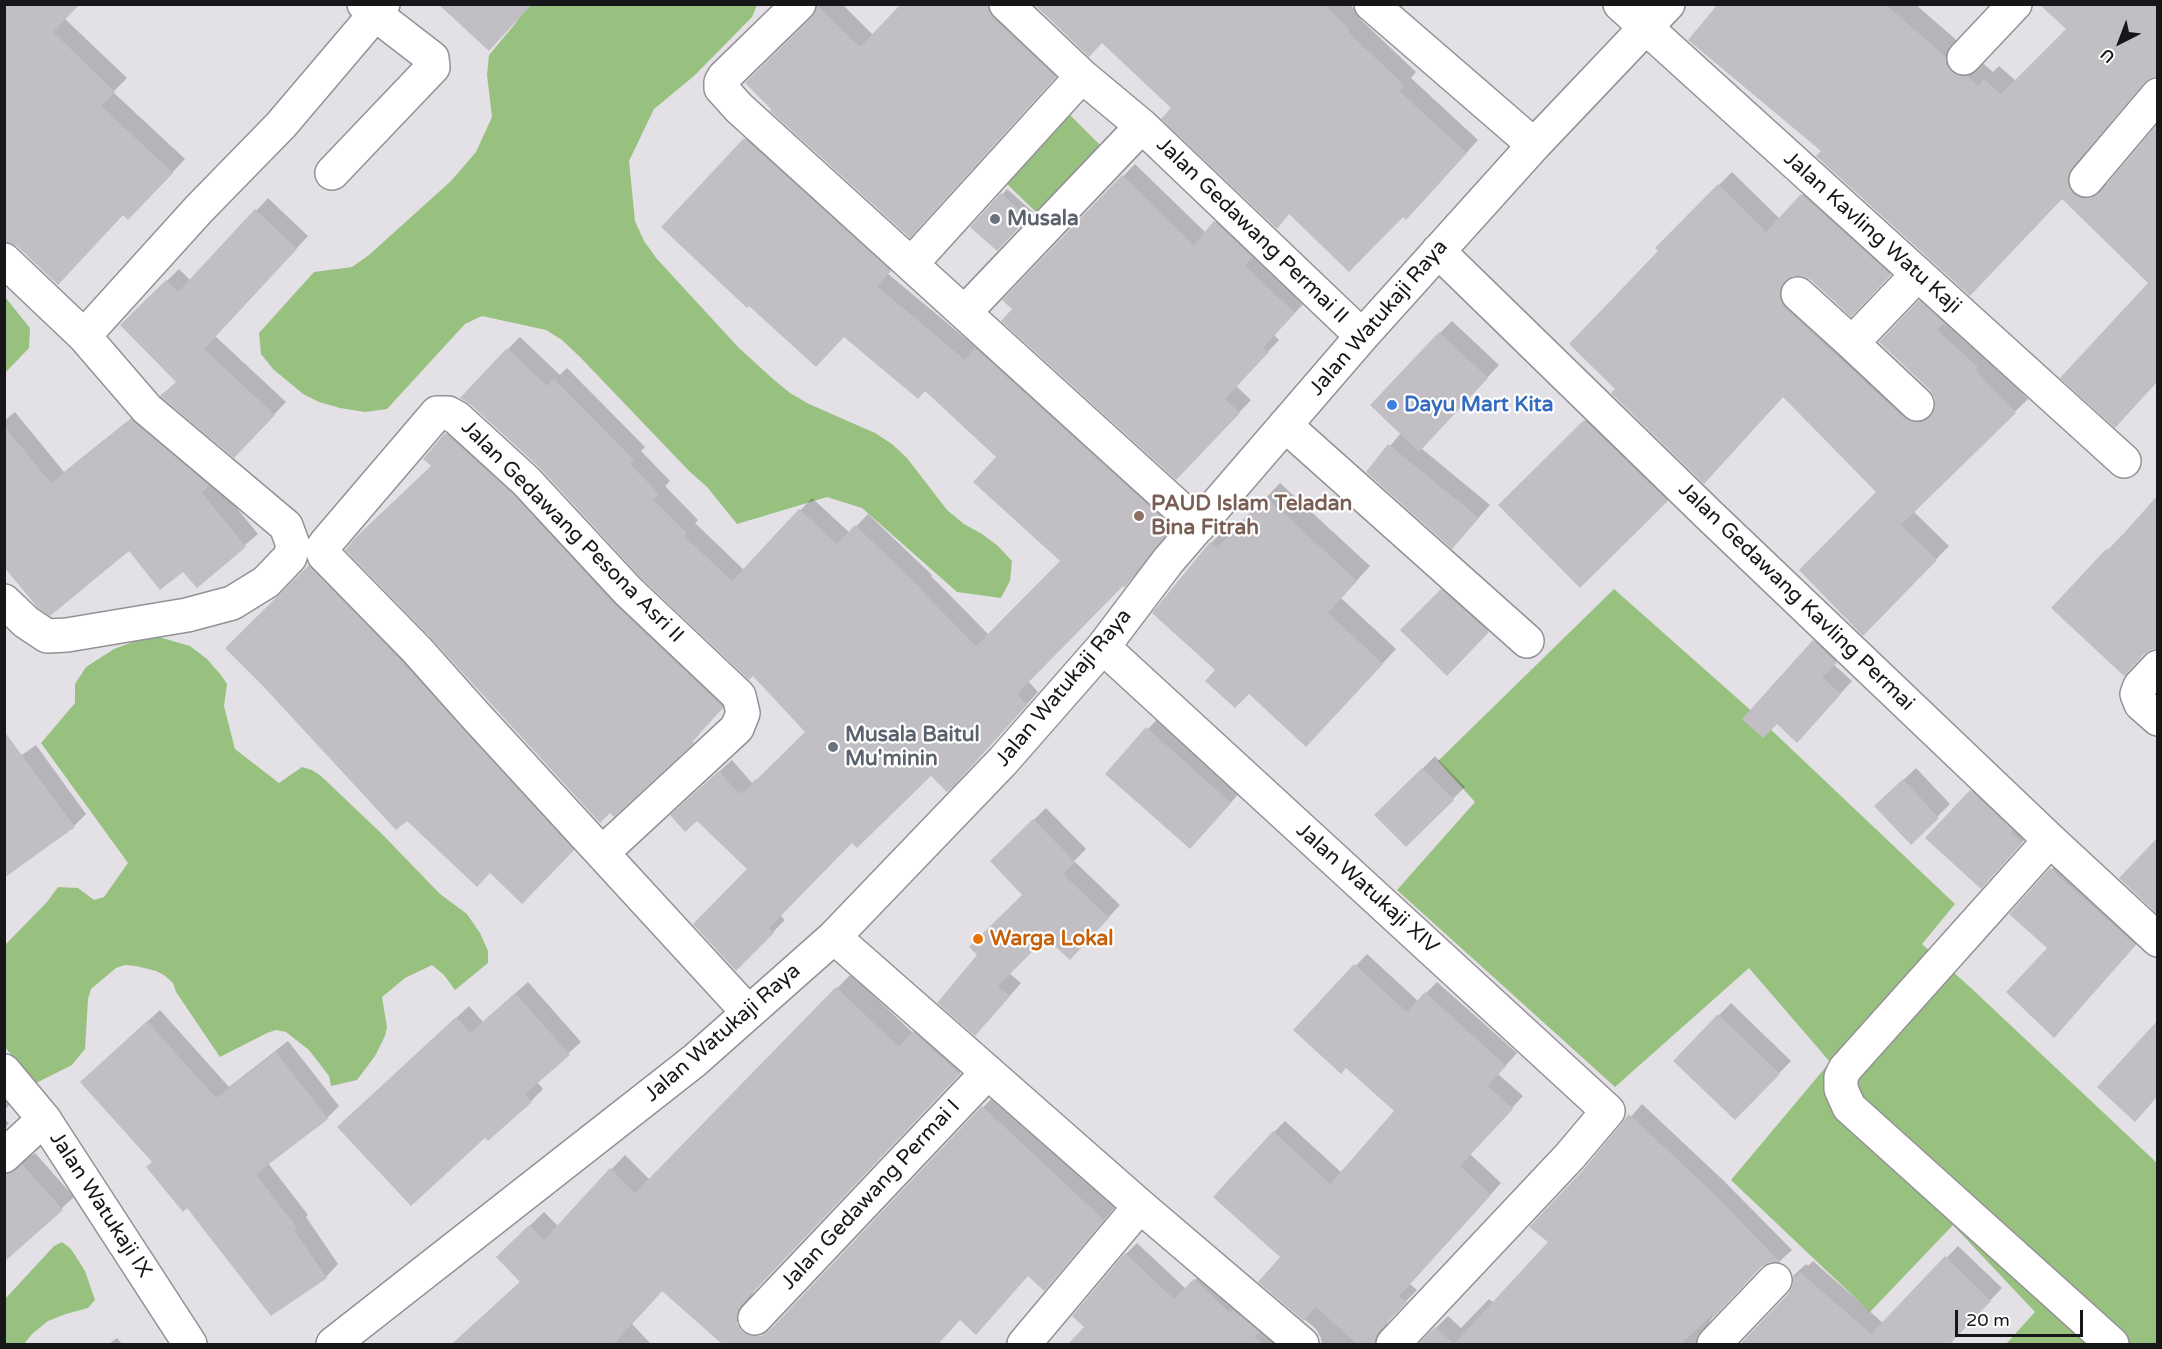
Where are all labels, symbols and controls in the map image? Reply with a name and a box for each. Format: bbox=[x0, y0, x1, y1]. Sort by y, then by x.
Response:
north arrow bbox=[2090, 12, 2150, 72]
text: U bbox=[2097, 44, 2119, 67]
street label: Jalan Gedawang Permai II bbox=[1151, 133, 1353, 329]
street label: Jalan Kavling Watu Kaji bbox=[1778, 147, 1966, 319]
place label: Musala bbox=[1007, 206, 1079, 232]
marker: Musala bbox=[988, 212, 1002, 226]
street label: Jalan Watukaji Raya bbox=[1304, 235, 1454, 401]
place label: Dayu Mart Kita bbox=[1404, 392, 1553, 418]
marker: Dayu Mart Kita bbox=[1385, 398, 1399, 412]
street label: Jalan Gedawang Pesona Asri II bbox=[455, 415, 689, 649]
street label: Jalan Gedawang Kavling Permai bbox=[1673, 477, 1919, 717]
place label: PAUD Islam Teladan Bina Fitrah bbox=[1151, 491, 1352, 541]
marker: PAUD Islam Teladan Bina Fitrah bbox=[1132, 509, 1146, 523]
street label: Jalan Watukaji Raya bbox=[991, 604, 1137, 772]
place label: Musala Baitul Mu'minin bbox=[845, 722, 980, 772]
marker: Musala Baitul Mu'minin bbox=[826, 740, 840, 754]
street label: Jalan Watukaji XIV bbox=[1290, 818, 1444, 960]
place label: Warga Lokal bbox=[990, 926, 1114, 952]
marker: Warga Lokal bbox=[971, 932, 985, 946]
street label: Jalan Watukaji Raya bbox=[640, 958, 806, 1108]
street label: Jalan Gedawang Permai I bbox=[776, 1095, 966, 1295]
street label: Jalan Watukaji IX bbox=[43, 1127, 157, 1283]
scale bar bbox=[1958, 1298, 2086, 1336]
text: 20 m bbox=[1966, 1309, 2010, 1331]

